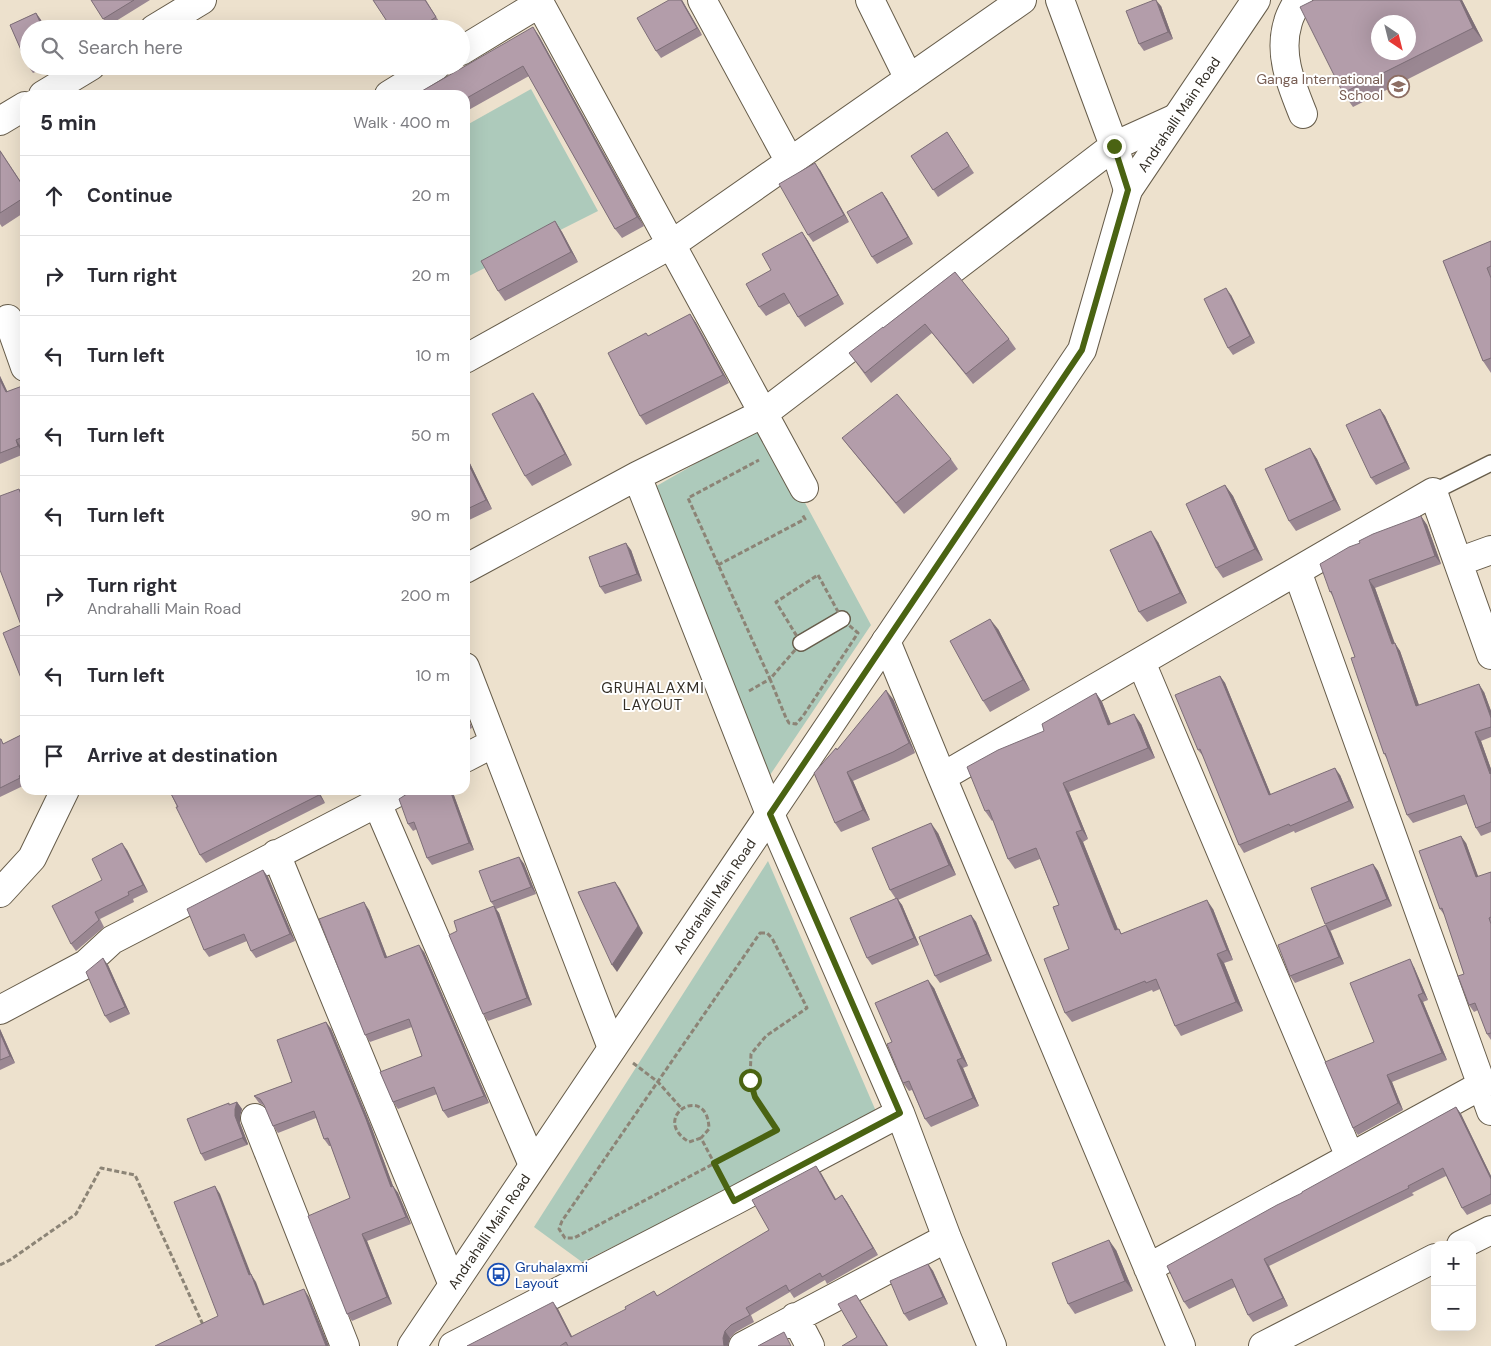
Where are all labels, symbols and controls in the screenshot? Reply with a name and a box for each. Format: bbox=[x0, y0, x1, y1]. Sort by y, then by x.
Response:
north arrow bbox=[1371, 15, 1416, 60]
search box bbox=[20, 20, 470, 75]
icon: search bbox=[38, 34, 66, 62]
text: Search here bbox=[78, 35, 183, 60]
street label: Andrahalli Main Road bbox=[1134, 53, 1224, 175]
place label: Ganga International School bbox=[1256, 70, 1383, 104]
school or university icon: Ganga International School bbox=[1387, 75, 1411, 99]
text: 5 min bbox=[40, 109, 96, 137]
text: Walk · 400 m bbox=[353, 112, 450, 133]
route end bbox=[1103, 135, 1126, 158]
icon: ahead bbox=[40, 182, 68, 210]
text: Continue bbox=[87, 183, 173, 208]
text: 20 m bbox=[411, 185, 450, 206]
icon: right bbox=[40, 262, 68, 290]
text: Turn right bbox=[87, 263, 177, 288]
text: 20 m bbox=[411, 265, 450, 286]
icon: left bbox=[40, 342, 68, 370]
text: Turn left bbox=[87, 343, 165, 368]
text: 10 m bbox=[416, 345, 450, 366]
icon: left bbox=[40, 422, 68, 450]
text: Turn left bbox=[87, 423, 165, 448]
text: 50 m bbox=[411, 425, 450, 446]
icon: left bbox=[40, 502, 68, 530]
text: Turn left bbox=[87, 503, 165, 528]
text: 90 m bbox=[410, 505, 450, 526]
text: Turn right bbox=[87, 573, 177, 598]
icon: right bbox=[40, 582, 68, 610]
text: 200 m bbox=[401, 585, 450, 606]
text: Andrahalli Main Road bbox=[87, 598, 241, 619]
icon: left bbox=[40, 662, 68, 690]
text: Turn left bbox=[87, 663, 165, 688]
text: 10 m bbox=[416, 665, 450, 686]
district label: GRUHALAXMI LAYOUT bbox=[601, 678, 705, 715]
icon: arrive bbox=[40, 742, 68, 770]
text: Arrive at destination bbox=[87, 743, 278, 768]
street label: Andrahalli Main Road bbox=[669, 835, 760, 957]
route start bbox=[739, 1069, 762, 1092]
street label: Andrahalli Main Road bbox=[444, 1170, 534, 1293]
map controls bbox=[1431, 1241, 1476, 1331]
button: + bbox=[1431, 1241, 1476, 1286]
place label: Gruhalaxmi Layout bbox=[515, 1258, 588, 1292]
bus stop icon: Gruhalaxmi Layout bbox=[487, 1263, 511, 1287]
button: − bbox=[1431, 1286, 1476, 1331]

